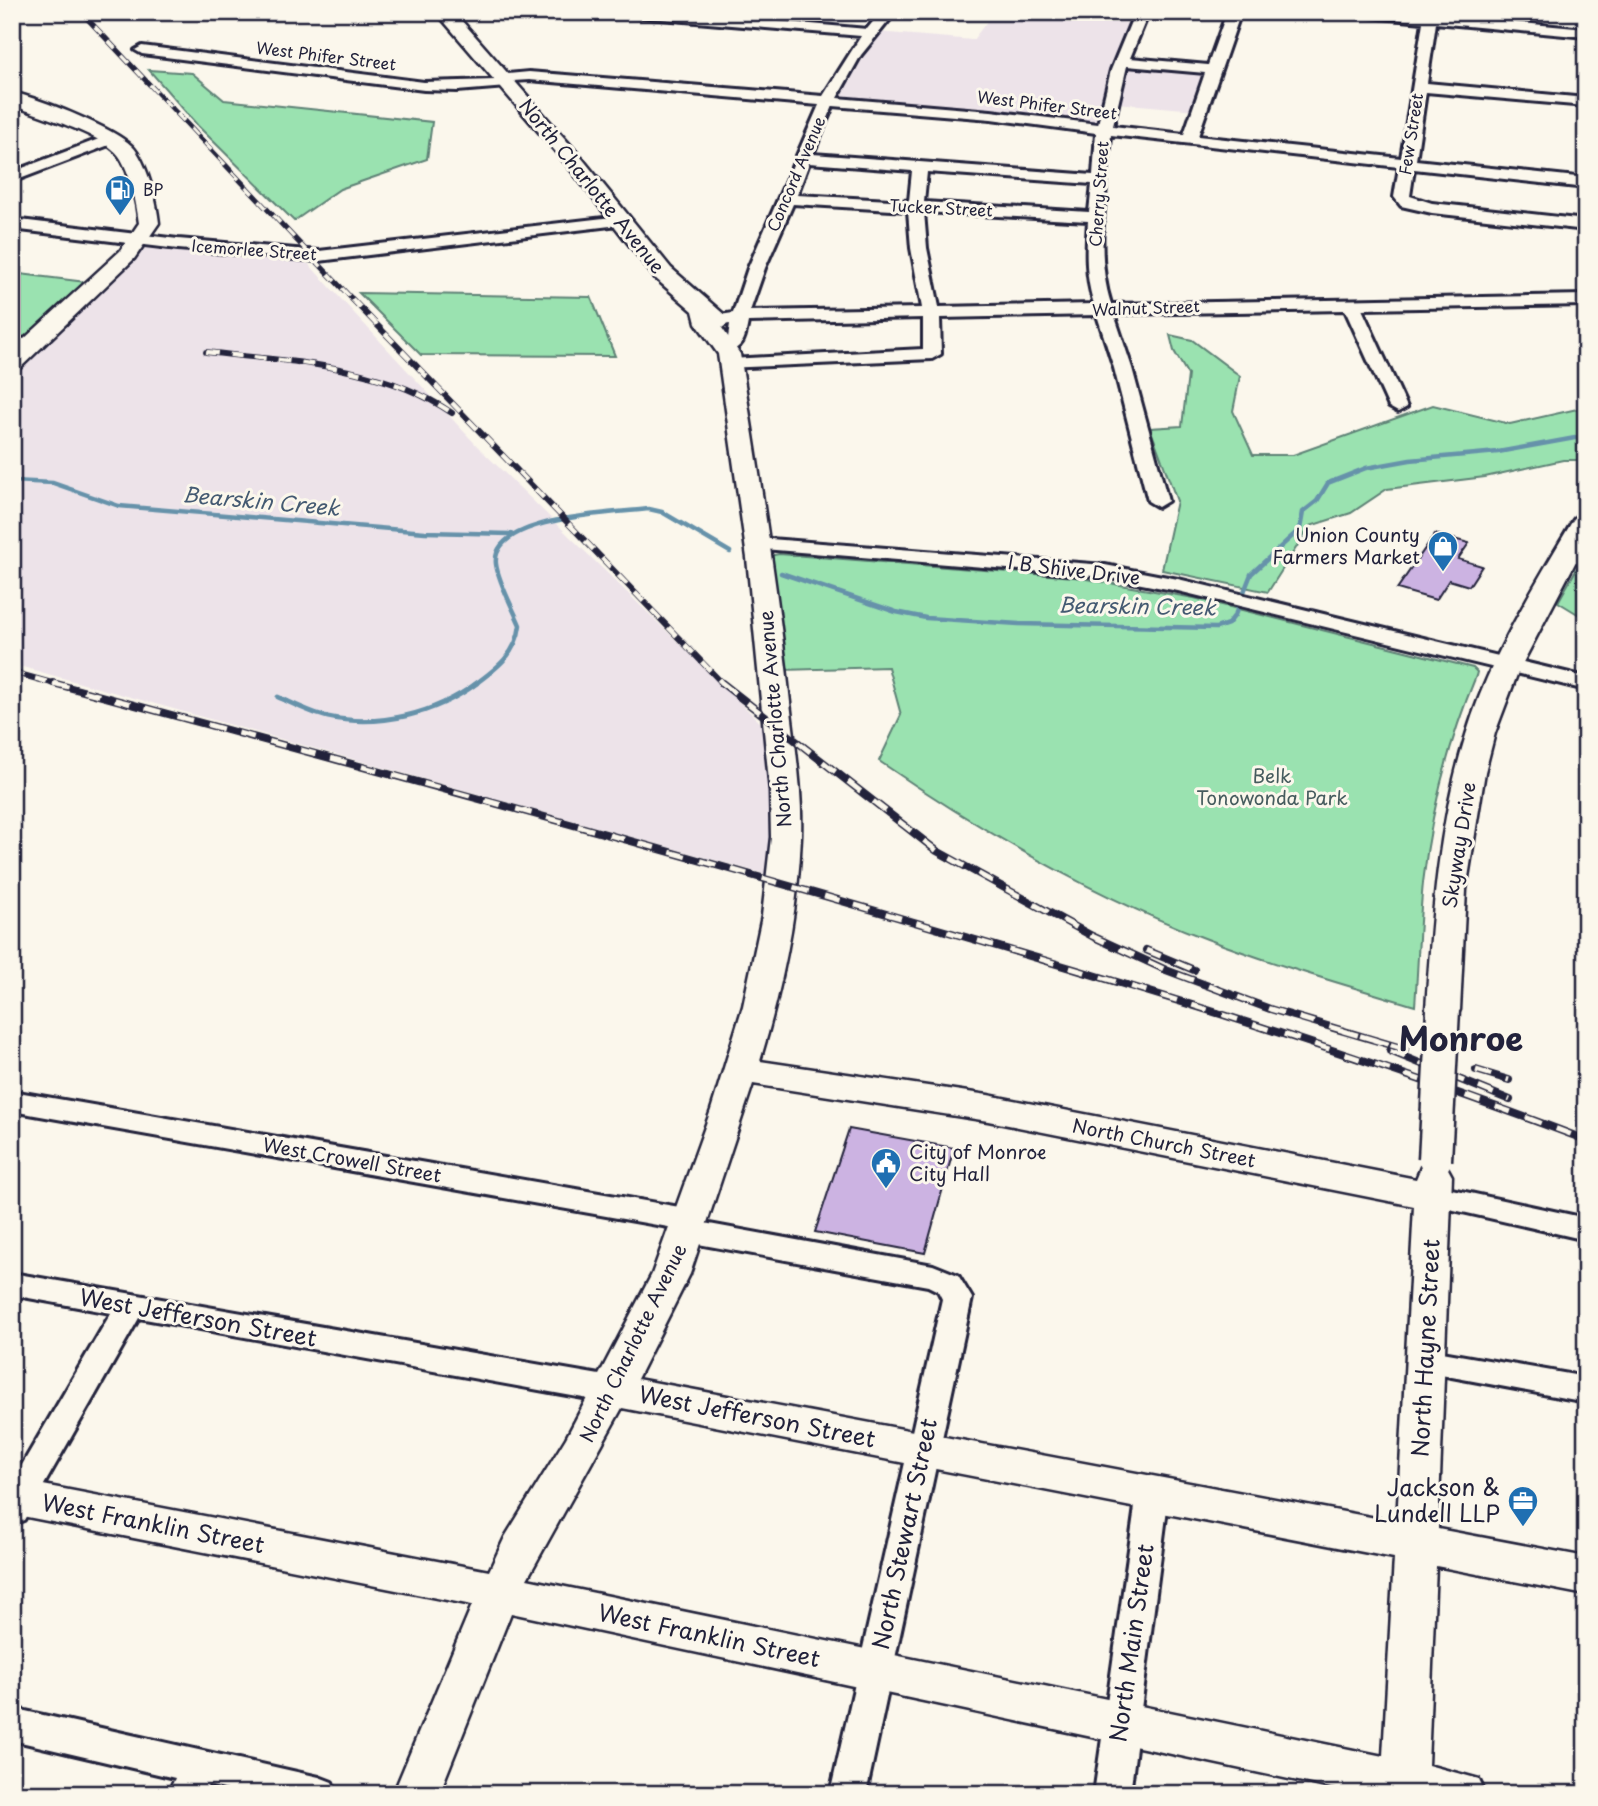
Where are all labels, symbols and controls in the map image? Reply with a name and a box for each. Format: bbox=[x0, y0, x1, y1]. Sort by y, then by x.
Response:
street label: West Phifer Street bbox=[255, 35, 398, 76]
street label: West Phifer Street bbox=[976, 84, 1119, 125]
street label: Few Street bbox=[1392, 91, 1428, 176]
street label: North Charlotte Avenue bbox=[513, 92, 672, 279]
street label: Concord Avenue bbox=[760, 112, 830, 235]
street label: Cherry Street bbox=[1082, 140, 1114, 248]
fuel station icon: BP bbox=[103, 173, 137, 217]
place label: BP bbox=[143, 177, 164, 201]
street label: Tucker Street bbox=[889, 192, 993, 222]
street label: Icemorlee Street bbox=[191, 233, 318, 265]
street label: Walnut Street bbox=[1092, 293, 1201, 321]
water label: Bearskin Creek bbox=[181, 477, 342, 523]
place label: Union County Farmers Market bbox=[1272, 520, 1420, 570]
shop icon: Union County Farmers Market bbox=[1426, 529, 1460, 573]
street label: I B Shive Drive bbox=[1006, 547, 1142, 591]
water label: Bearskin Creek bbox=[1058, 588, 1217, 622]
street label: North Charlotte Avenue bbox=[751, 609, 797, 829]
park label: Belk Tonowonda Park bbox=[1196, 761, 1348, 811]
street label: Skyway Drive bbox=[1434, 780, 1482, 910]
district label: Monroe bbox=[1399, 1012, 1523, 1062]
street label: North Church Street bbox=[1070, 1111, 1258, 1174]
street label: West Crowell Street bbox=[261, 1130, 444, 1189]
place label: City of Monroe City Hall bbox=[909, 1137, 1046, 1187]
public building icon: City of Monroe City Hall bbox=[869, 1146, 903, 1190]
street label: North Hayne Street bbox=[1401, 1238, 1448, 1458]
street label: North Charlotte Avenue bbox=[572, 1239, 692, 1447]
street label: West Jefferson Street bbox=[77, 1278, 320, 1355]
street label: West Jefferson Street bbox=[636, 1375, 879, 1456]
street label: North Stewart Street bbox=[862, 1415, 945, 1653]
place label: Jackson & Lundell LLP bbox=[1374, 1469, 1500, 1530]
street label: West Franklin Street bbox=[39, 1484, 268, 1561]
office icon: Jackson & Lundell LLP bbox=[1506, 1484, 1540, 1528]
street label: North Main Street bbox=[1099, 1542, 1162, 1744]
street label: West Franklin Street bbox=[595, 1594, 824, 1675]

